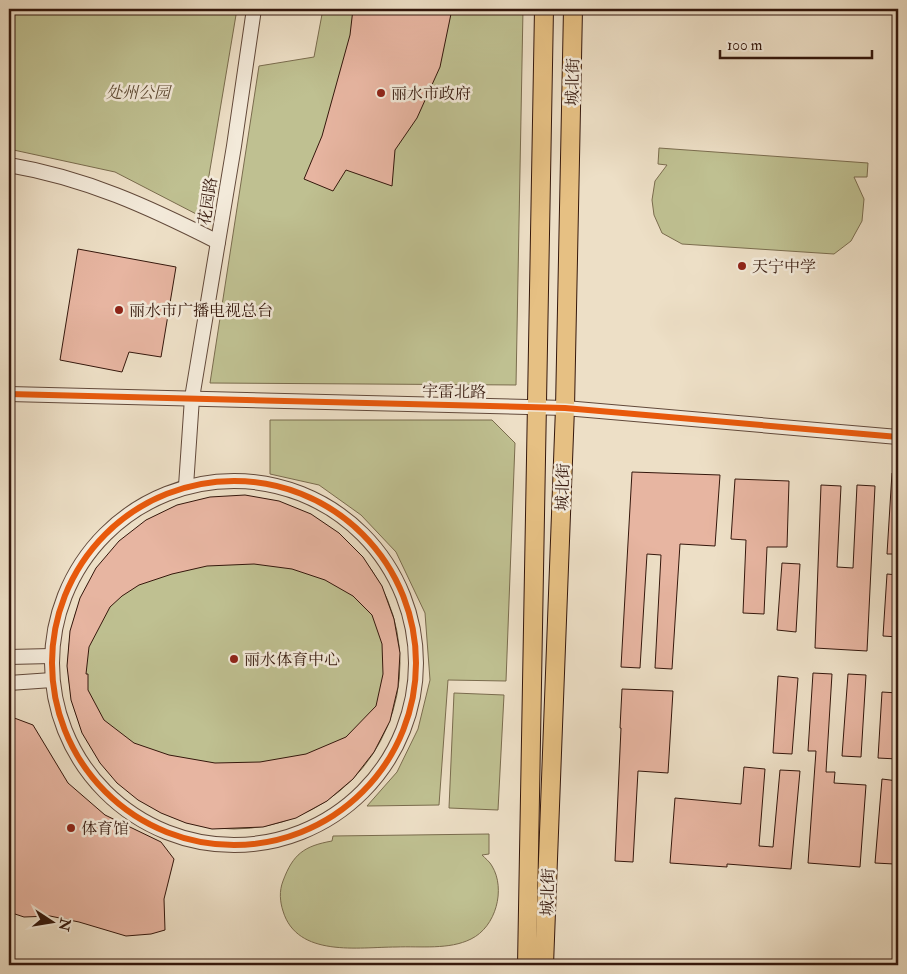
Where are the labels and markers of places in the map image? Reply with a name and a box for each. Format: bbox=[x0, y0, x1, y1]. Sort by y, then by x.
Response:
place label: 丽水市政府 bbox=[391, 84, 471, 104]
marker: 丽水市政府 bbox=[375, 87, 387, 99]
place label: 天宁中学 bbox=[752, 257, 816, 277]
marker: 天宁中学 bbox=[736, 260, 748, 272]
place label: 丽水市广播电视总台 bbox=[129, 301, 273, 321]
marker: 丽水市广播电视总台 bbox=[113, 304, 125, 316]
place label: 丽水体育中心 bbox=[244, 650, 340, 670]
marker: 丽水体育中心 bbox=[228, 653, 240, 665]
place label: 体育馆 bbox=[81, 819, 129, 839]
marker: 体育馆 bbox=[65, 822, 77, 834]

